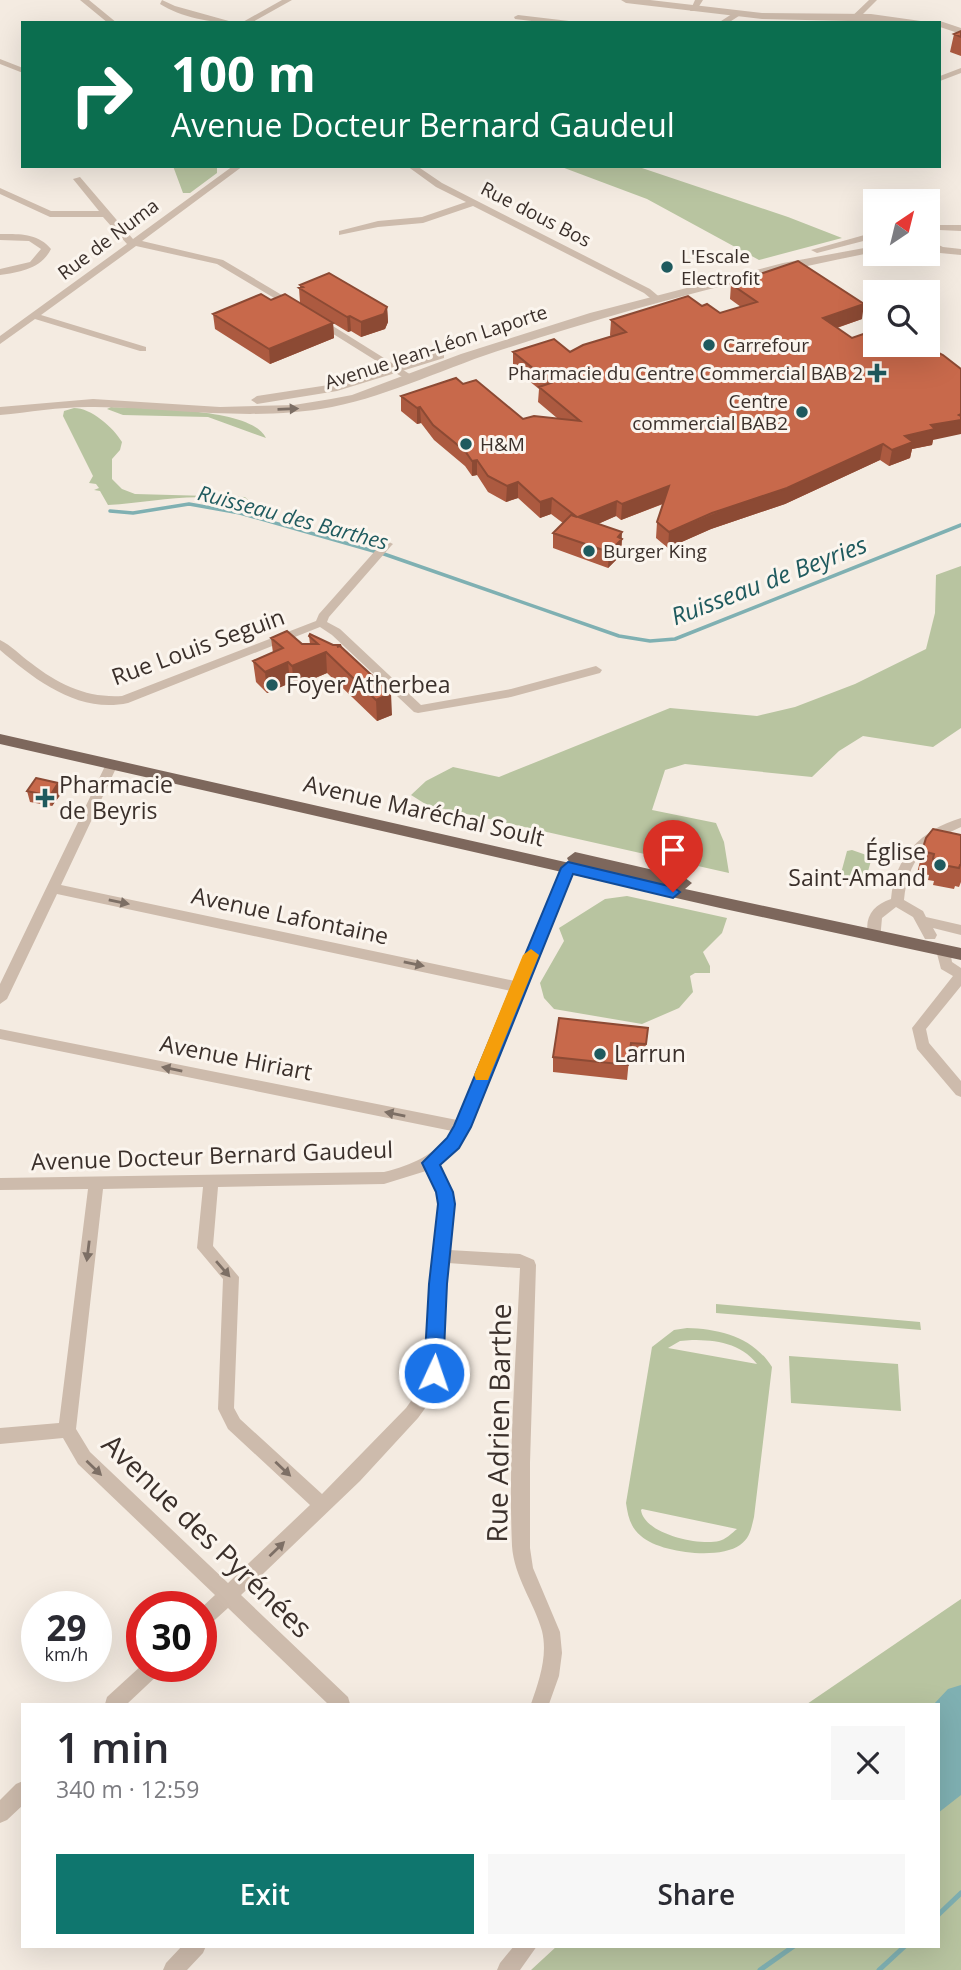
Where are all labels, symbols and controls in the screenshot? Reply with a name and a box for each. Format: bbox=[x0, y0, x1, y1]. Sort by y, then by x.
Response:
text: 100 m bbox=[171, 40, 316, 106]
icon: right bbox=[56, 49, 147, 140]
text: Avenue Docteur Bernard Gaudeul bbox=[171, 103, 675, 146]
street label: Rue dous Bos bbox=[476, 175, 596, 253]
north arrow bbox=[863, 189, 940, 266]
map controls bbox=[863, 189, 940, 357]
street label: Rue de Numa bbox=[52, 192, 164, 286]
place label: L'Escale Electrofit bbox=[681, 243, 760, 291]
marker: L'Escale Electrofit bbox=[659, 259, 675, 275]
button: search bbox=[863, 280, 940, 357]
street label: Avenue Jean-Léon Laporte bbox=[321, 299, 551, 395]
place label: Carrefour bbox=[723, 332, 809, 358]
marker: Carrefour bbox=[701, 337, 717, 353]
place label: Pharmacie du Centre Commercial BAB 2 bbox=[508, 360, 863, 386]
marker: Pharmacie du Centre Commercial BAB 2 bbox=[869, 365, 885, 381]
place label: Centre commercial BAB2 bbox=[632, 388, 788, 436]
one-way arrow bbox=[277, 404, 299, 415]
marker: Centre commercial BAB2 bbox=[794, 404, 810, 420]
place label: H&M bbox=[480, 431, 525, 457]
marker: H&M bbox=[458, 436, 474, 452]
water label: Ruisseau des Barthes bbox=[195, 478, 391, 556]
water label: Ruisseau de Beyries bbox=[666, 527, 871, 632]
place label: Burger King bbox=[603, 538, 707, 564]
marker: Burger King bbox=[581, 543, 597, 559]
street label: Rue Louis Seguin bbox=[107, 600, 289, 692]
place label: Foyer Atherbea bbox=[286, 668, 450, 700]
marker: Foyer Atherbea bbox=[264, 677, 280, 693]
street label: Avenue Maréchal Soult bbox=[301, 767, 548, 853]
place label: Pharmacie de Beyris bbox=[59, 768, 173, 826]
marker: Pharmacie de Beyris bbox=[37, 790, 53, 806]
pin bbox=[643, 820, 703, 892]
icon: arrive bbox=[654, 831, 692, 869]
place label: Église Saint-Amand bbox=[788, 835, 926, 893]
marker: Église Saint-Amand bbox=[932, 857, 948, 873]
street label: Avenue Lafontaine bbox=[189, 879, 392, 951]
one-way arrow bbox=[108, 896, 130, 907]
one-way arrow bbox=[403, 959, 425, 970]
street label: Avenue Hiriart bbox=[157, 1027, 315, 1087]
place label: Larrun bbox=[614, 1037, 686, 1069]
marker: Larrun bbox=[592, 1046, 608, 1062]
one-way arrow bbox=[161, 1063, 183, 1074]
one-way arrow bbox=[384, 1108, 406, 1119]
street label: Avenue Docteur Bernard Gaudeul bbox=[30, 1133, 394, 1177]
one-way arrow bbox=[82, 1240, 93, 1262]
one-way arrow bbox=[215, 1260, 230, 1277]
street label: Rue Adrien Barthe bbox=[477, 1303, 519, 1543]
position arrow bbox=[397, 1336, 471, 1410]
street label: Avenue des Pyrénées bbox=[94, 1425, 321, 1646]
one-way arrow bbox=[85, 1459, 102, 1475]
one-way arrow bbox=[274, 1461, 291, 1477]
one-way arrow bbox=[268, 1540, 285, 1557]
speed limit sign: 30 bbox=[126, 1591, 217, 1682]
text: 29 bbox=[46, 1604, 87, 1651]
text: km/h bbox=[45, 1642, 88, 1666]
text: 1 min bbox=[56, 1718, 169, 1775]
button: close bbox=[831, 1726, 905, 1800]
text: 340 m · 12:59 bbox=[56, 1773, 199, 1805]
button: Exit bbox=[56, 1854, 474, 1934]
button: Share bbox=[488, 1854, 905, 1934]

